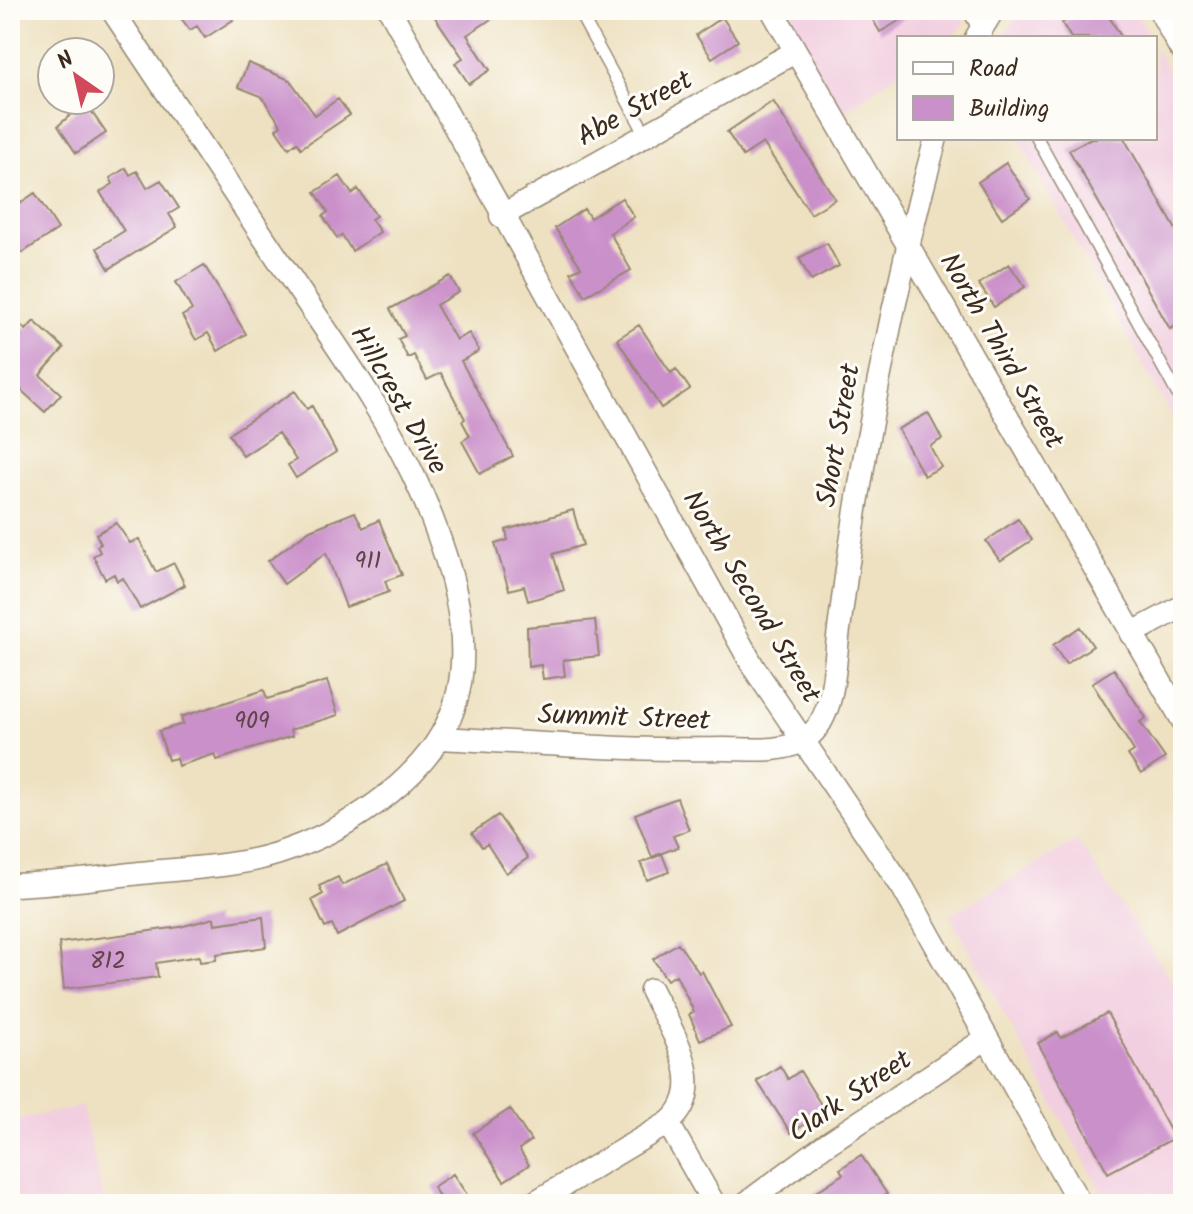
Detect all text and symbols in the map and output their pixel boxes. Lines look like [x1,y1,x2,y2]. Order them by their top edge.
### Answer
north arrow [36,36,116,116]
legend [897,36,1157,140]
text: N [51,43,82,80]
text: Road [969,50,1018,89]
street label: Abe Street [569,58,702,160]
text: Building [969,90,1049,129]
street label: North Third Street [926,245,1076,459]
street label: Hillcrest Drive [337,317,459,484]
street label: Short Street [805,359,874,511]
street label: North Second Street [669,482,833,713]
house number: 911 [355,542,381,581]
street label: Summit Street [537,693,712,744]
house number: 909 [234,702,270,741]
house number: 812 [90,942,126,981]
street label: Clark Street [779,1038,923,1155]

